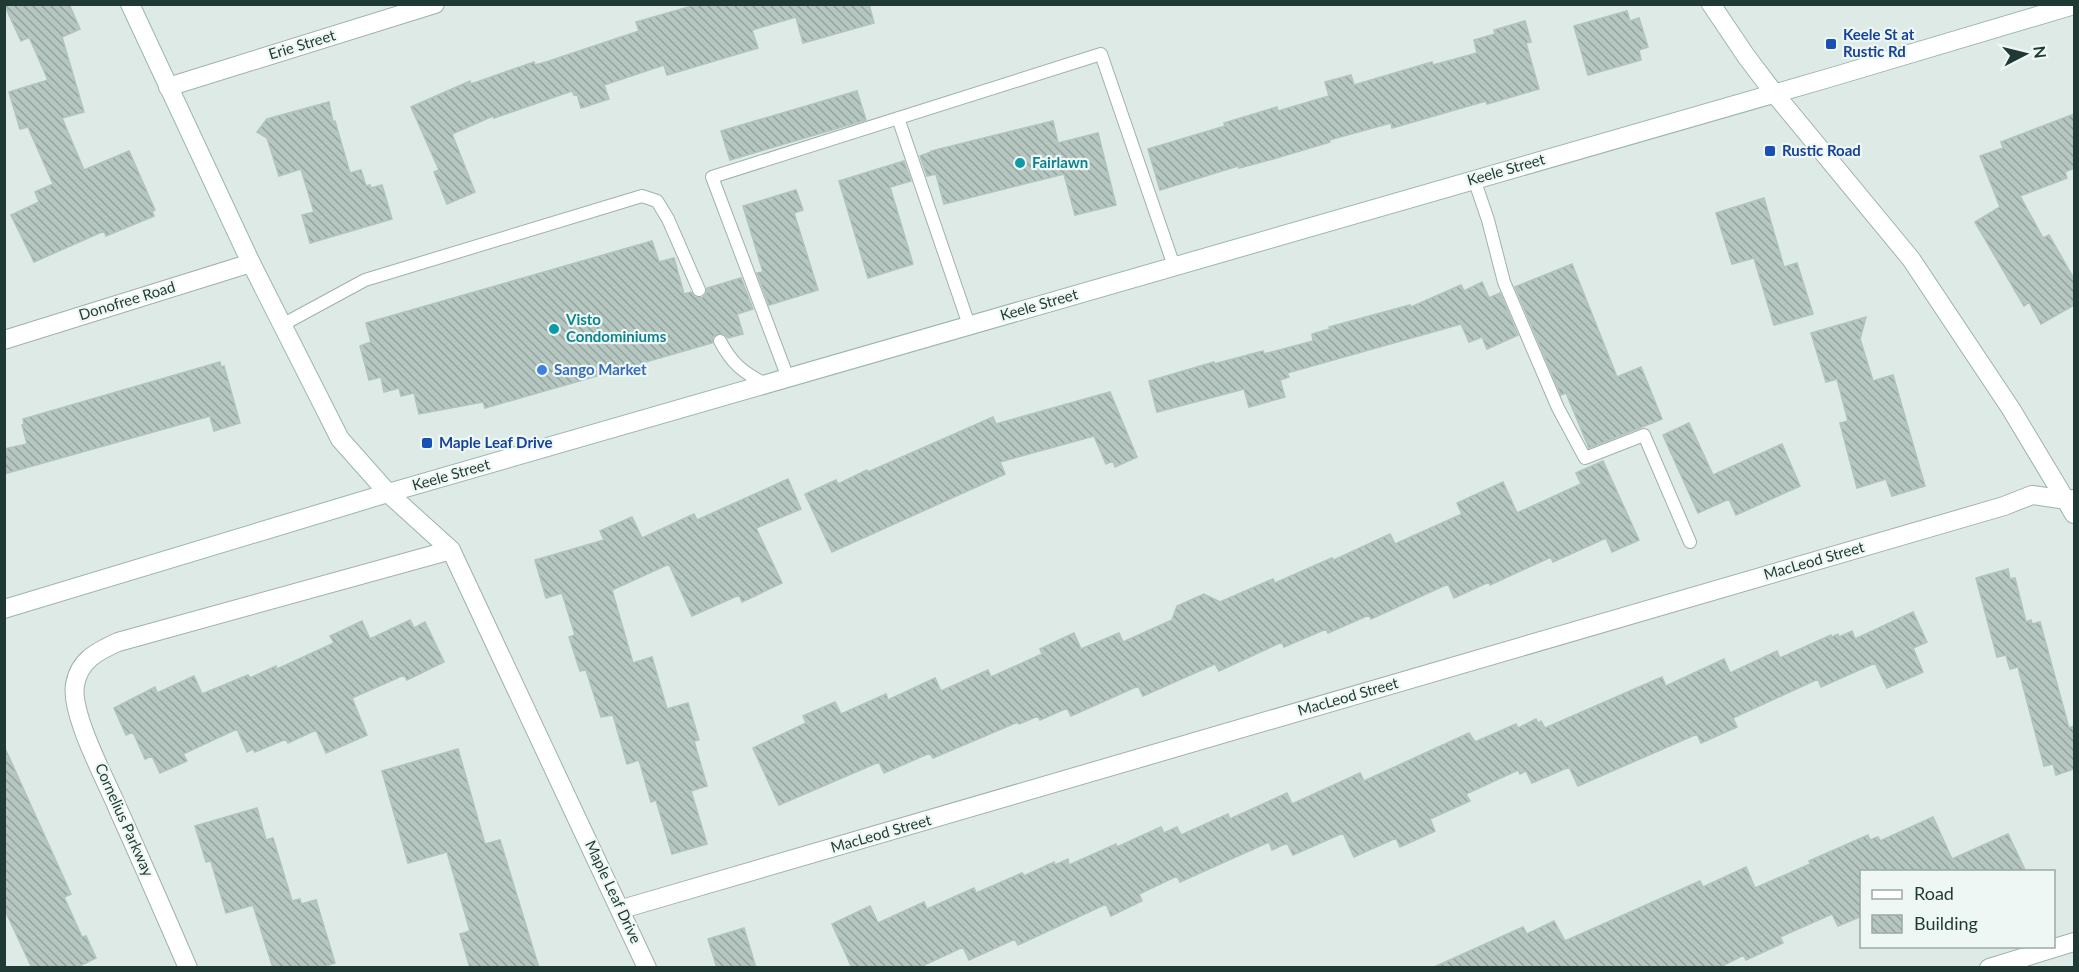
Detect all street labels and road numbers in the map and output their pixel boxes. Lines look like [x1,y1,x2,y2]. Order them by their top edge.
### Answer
street label: Erie Street [266,25,338,63]
street label: Keele Street [1465,149,1547,189]
street label: Donofree Road [76,277,177,323]
street label: Keele Street [998,284,1080,324]
street label: Keele Street [410,454,492,494]
street label: MacLeod Street [1761,537,1867,583]
street label: MacLeod Street [1295,673,1401,719]
street label: Cornelius Parkway [92,760,158,879]
street label: MacLeod Street [828,810,934,856]
street label: Maple Leaf Drive [582,837,646,946]

